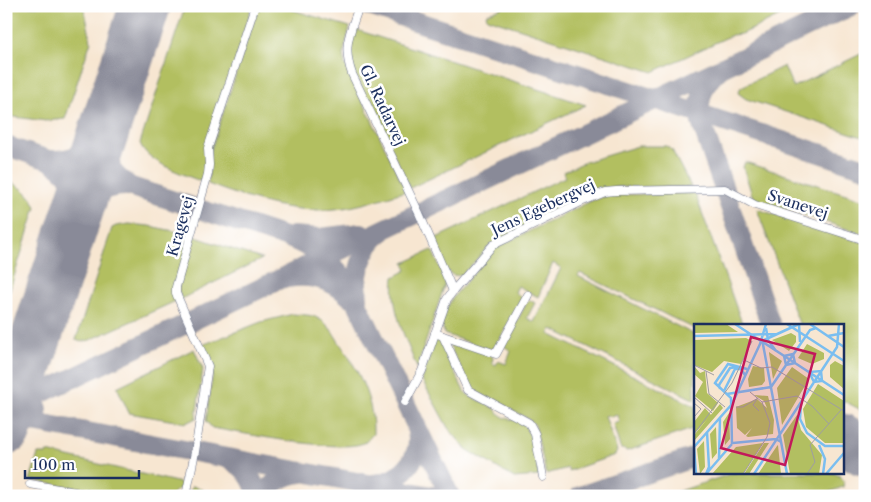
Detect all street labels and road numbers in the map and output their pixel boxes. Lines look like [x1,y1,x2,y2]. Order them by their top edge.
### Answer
street label: Gl. Radarvej [356,62,410,148]
street label: Jens Egebergvej [486,175,598,240]
street label: Svanevej [765,185,831,223]
street label: Kragevej [162,194,198,258]

